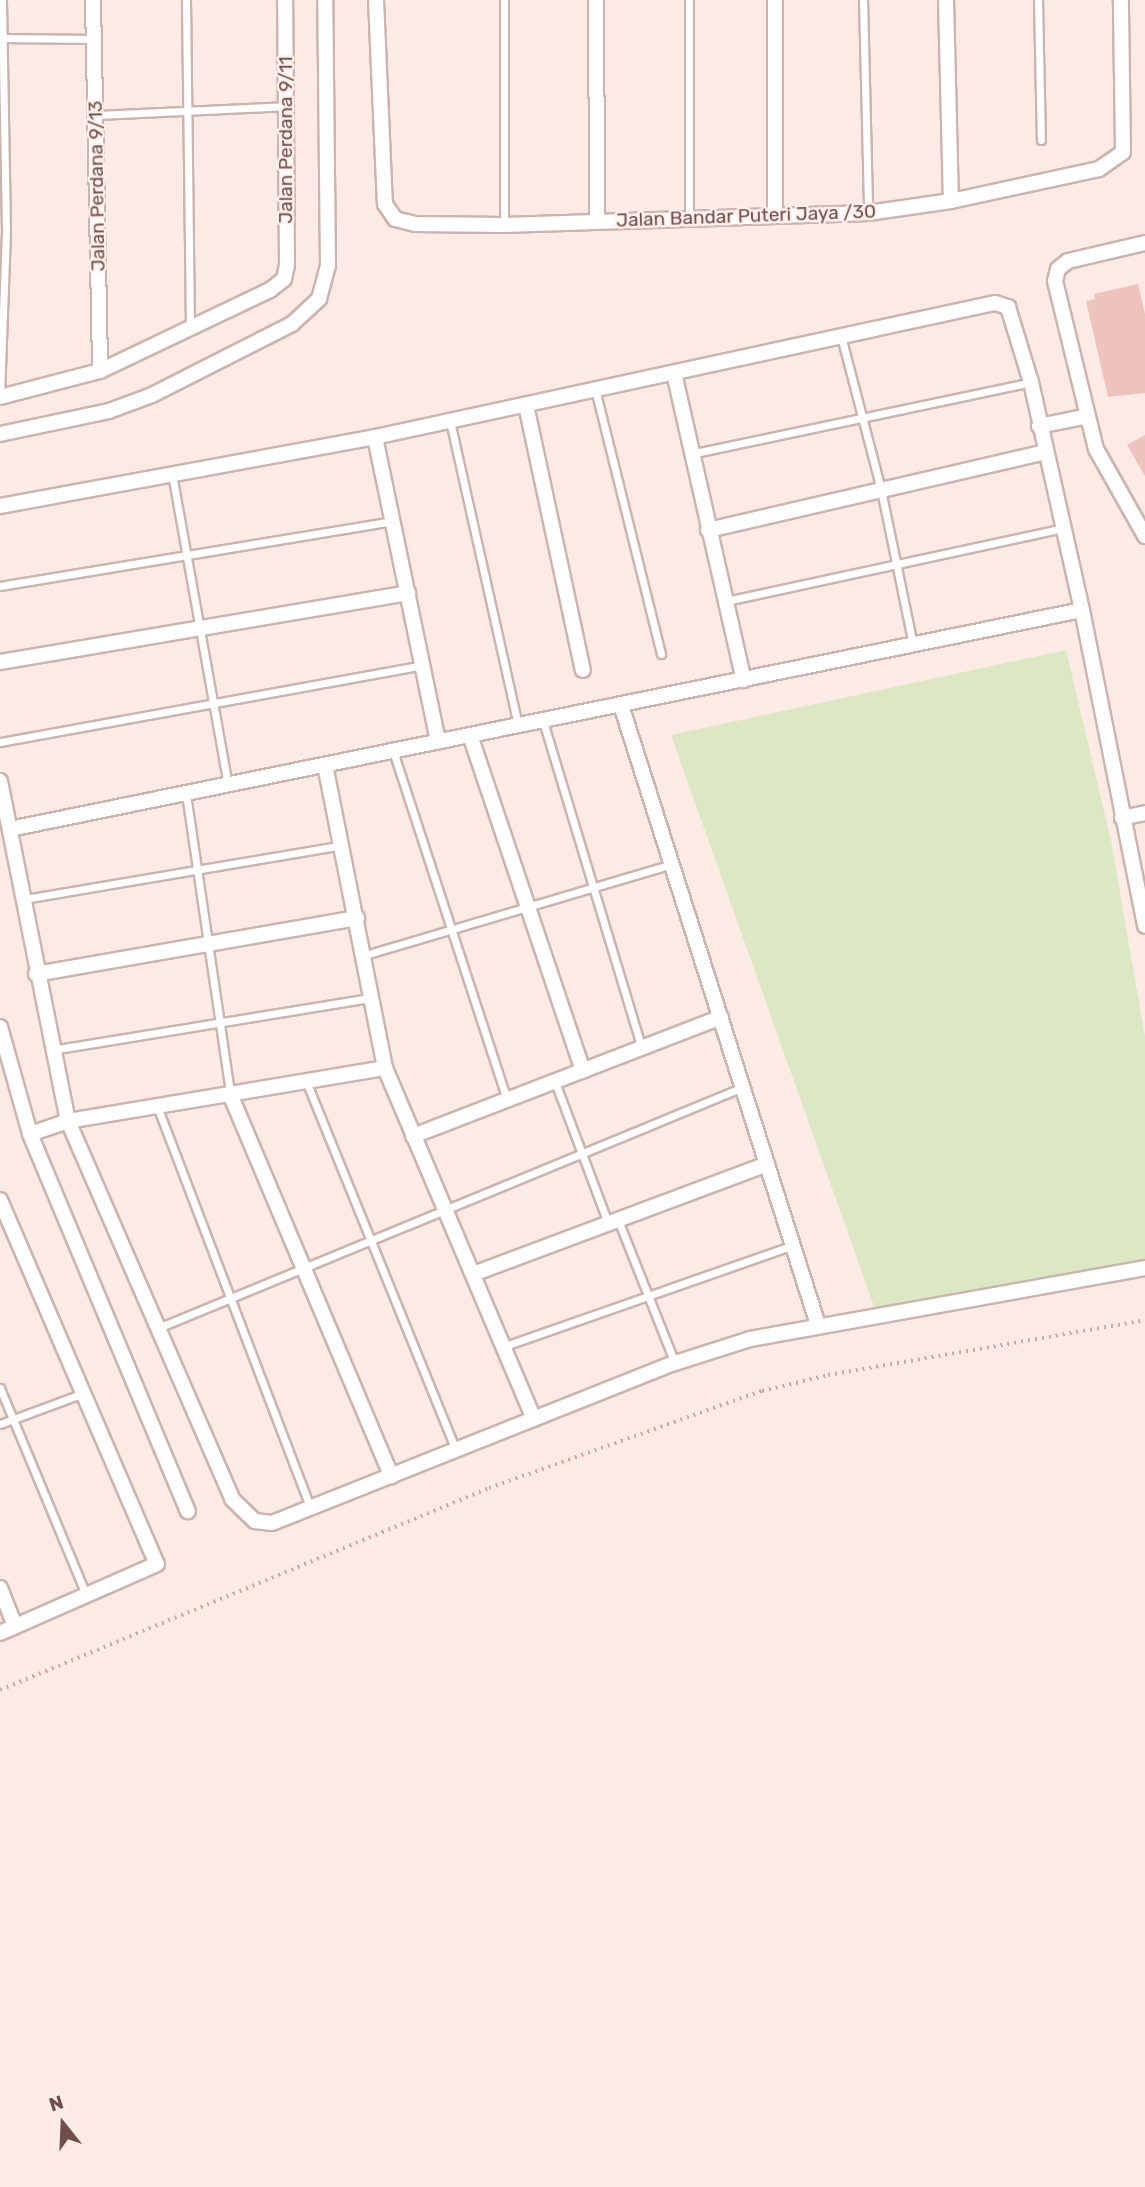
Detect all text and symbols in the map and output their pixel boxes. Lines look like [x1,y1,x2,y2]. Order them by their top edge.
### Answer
street label: Jalan Perdana 9/11 [275,56,297,224]
street label: Jalan Perdana 9/13 [84,100,110,272]
street label: Jalan Bandar Puteri Jaya /30 [615,200,877,232]
north arrow [28,2089,98,2159]
text: N [46,2091,66,2117]

